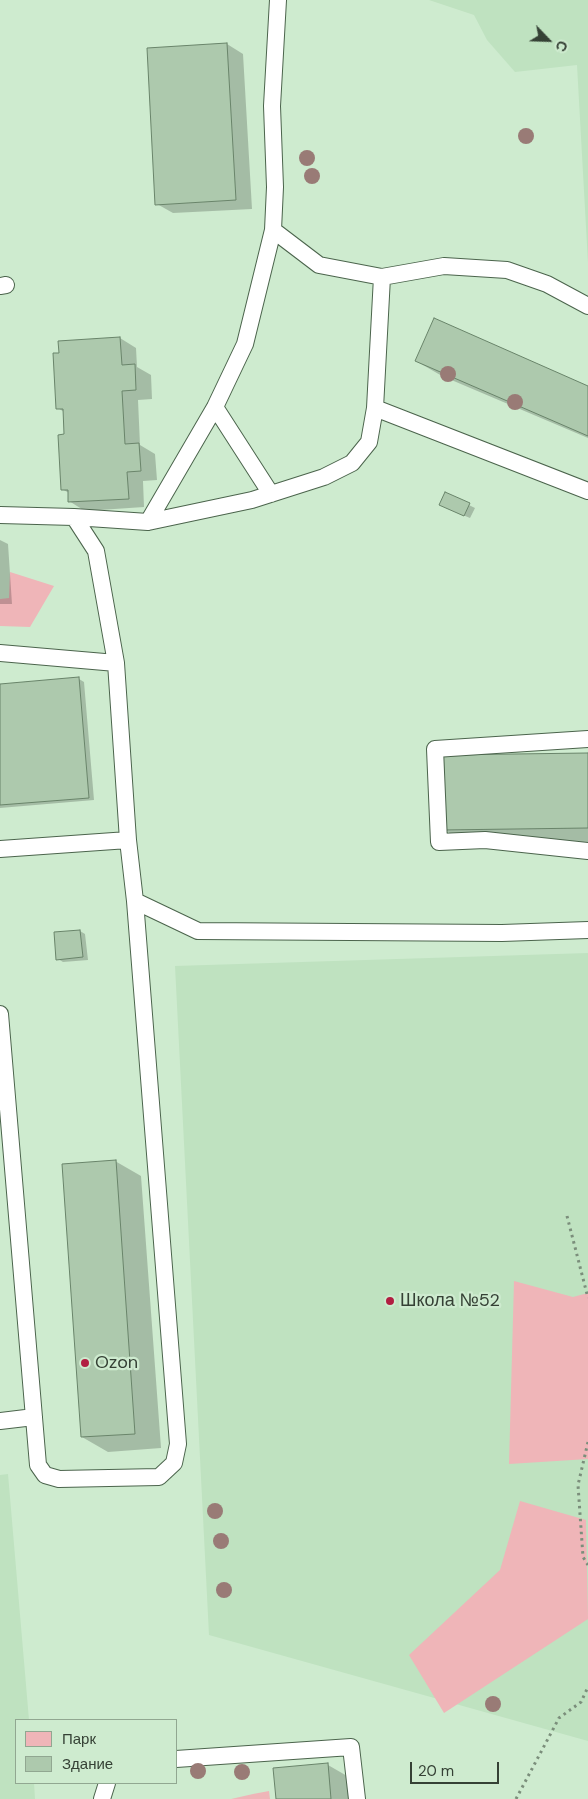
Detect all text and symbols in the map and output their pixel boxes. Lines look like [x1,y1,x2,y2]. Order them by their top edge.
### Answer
north arrow [523,15,573,65]
text: С [551,38,572,54]
place label: Школа №52 [400,1290,500,1312]
marker: Школа №52 [384,1295,396,1307]
place label: Ozon [95,1352,138,1374]
marker: Ozon [79,1357,91,1369]
legend [15,1719,178,1784]
text: Парк [62,1729,96,1749]
scale bar [413,1752,502,1784]
text: Здание [62,1754,113,1774]
text: 20 m [418,1761,454,1781]

